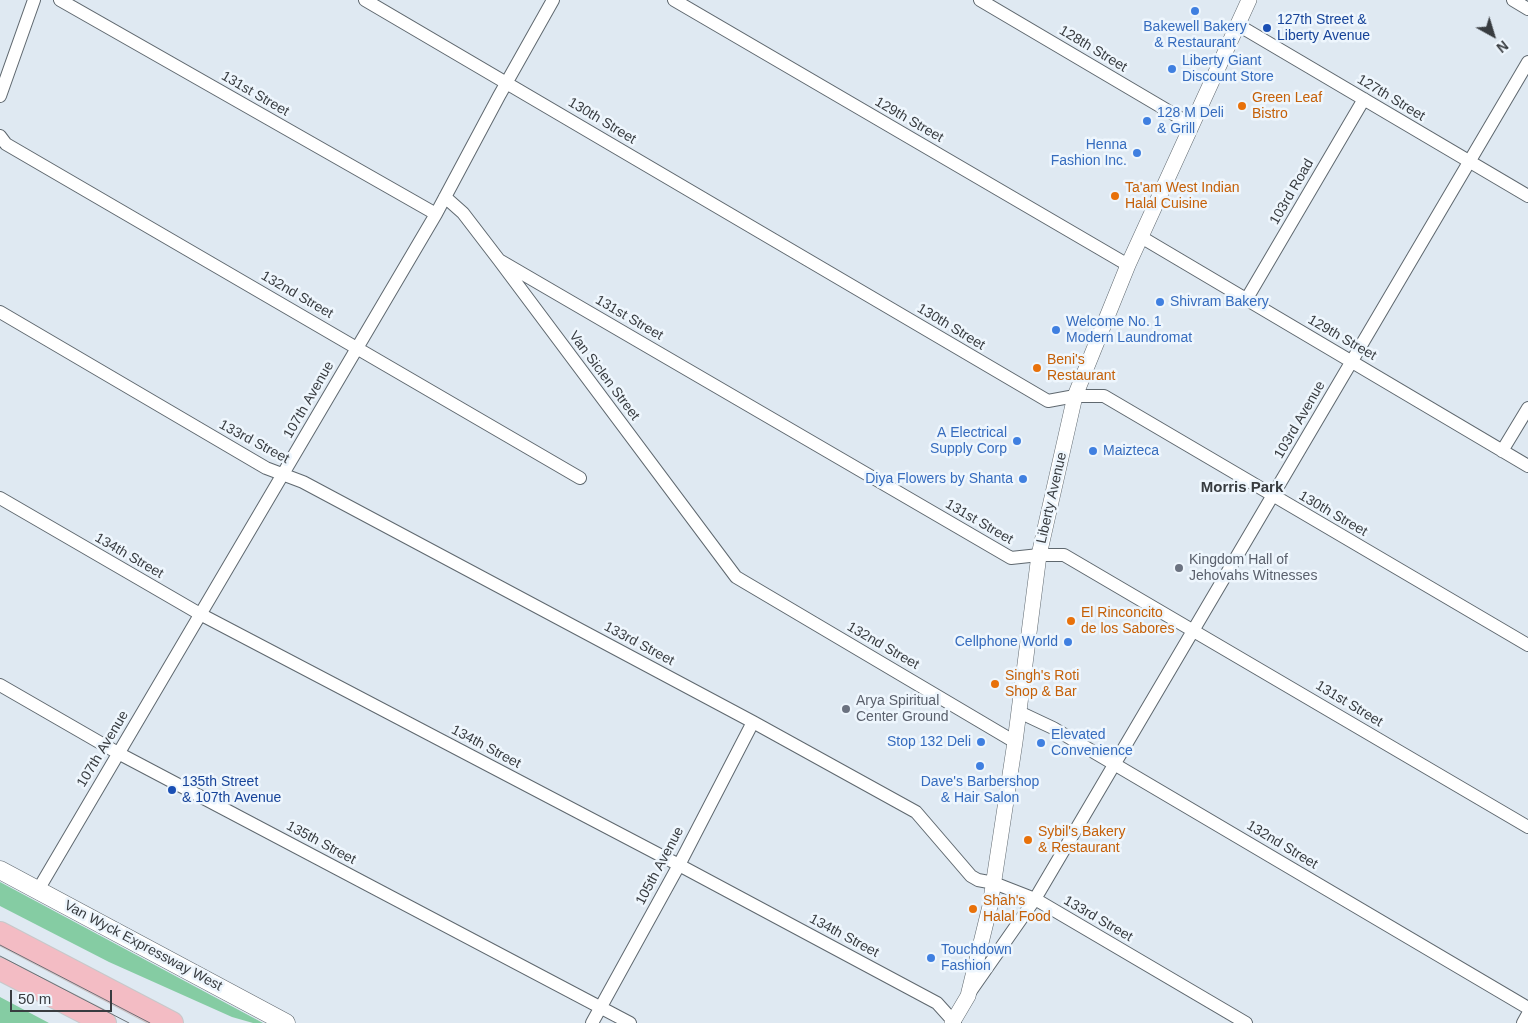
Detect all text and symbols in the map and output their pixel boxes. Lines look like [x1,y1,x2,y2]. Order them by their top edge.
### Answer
marker: Bakewell Bakery & Restaurant [1189,5,1201,17]
north arrow [1468,10,1518,60]
place label: 127th Street & Liberty Avenue [1277,12,1370,44]
place label: Bakewell Bakery & Restaurant [1143,19,1247,52]
street label: 128th Street [1056,22,1130,76]
marker: 127th Street & Liberty Avenue [1261,22,1273,34]
text: N [1493,37,1511,56]
place label: Liberty Giant Discount Store [1182,53,1274,85]
marker: Liberty Giant Discount Store [1166,63,1178,75]
street label: 131st Street [218,68,292,120]
street label: 127th Street [1354,71,1428,125]
place label: Green Leaf Bistro [1252,90,1322,122]
street label: 130th Street [565,94,639,148]
street label: 129th Street [872,94,946,146]
marker: Green Leaf Bistro [1236,100,1248,112]
place label: 128 M Deli & Grill [1157,105,1224,138]
marker: 128 M Deli & Grill [1141,115,1153,127]
place label: Henna Fashion Inc. [1051,137,1127,170]
marker: Henna Fashion Inc. [1131,147,1143,159]
street label: 103rd Road [1266,156,1318,228]
place label: Ta'am West Indian Halal Cuisine [1125,180,1239,212]
marker: Ta'am West Indian Halal Cuisine [1109,190,1121,202]
street label: 132nd Street [258,268,336,322]
street label: 131st Street [592,292,666,344]
place label: Shivram Bakery [1170,294,1269,310]
marker: Shivram Bakery [1154,296,1166,308]
street label: 130th Street [914,300,988,354]
street label: 129th Street [1305,312,1379,364]
place label: Welcome No. 1 Modern Laundromat [1066,314,1192,347]
marker: Welcome No. 1 Modern Laundromat [1050,324,1062,336]
street label: Van Siclen Street [565,328,643,424]
place label: Beni's Restaurant [1047,352,1115,384]
street label: 107th Avenue [280,358,338,442]
marker: Beni's Restaurant [1031,362,1043,374]
street label: 103rd Avenue [1271,378,1329,462]
street label: 133rd Street [216,416,292,468]
place label: A Electrical Supply Corp [930,425,1007,458]
marker: A Electrical Supply Corp [1011,435,1023,447]
place label: Maizteca [1103,443,1159,459]
marker: Maizteca [1087,445,1099,457]
street label: Liberty Avenue [1033,451,1071,545]
place label: Diya Flowers by Shanta [865,471,1013,487]
marker: Diya Flowers by Shanta [1017,473,1029,485]
district label: Morris Park [1201,479,1283,497]
street label: 130th Street [1296,488,1370,540]
street label: 131st Street [942,496,1016,548]
street label: 134th Street [92,530,166,582]
place label: Kingdom Hall of Jehovahs Witnesses [1189,552,1317,584]
marker: Kingdom Hall of Jehovahs Witnesses [1173,562,1185,574]
place label: El Rinconcito de los Sabores [1081,605,1174,638]
marker: El Rinconcito de los Sabores [1065,615,1077,627]
street label: 133rd Street [601,618,677,670]
street label: 132nd Street [844,619,922,673]
place label: Cellphone World [955,634,1058,650]
marker: Cellphone World [1062,636,1074,648]
place label: Singh's Roti Shop & Bar [1005,668,1079,700]
street label: 131st Street [1312,677,1386,731]
marker: Singh's Roti Shop & Bar [989,678,1001,690]
place label: Arya Spiritual Center Ground [856,693,949,726]
marker: Arya Spiritual Center Ground [840,703,852,715]
street label: 107th Avenue [74,708,132,790]
street label: 134th Street [448,722,524,772]
place label: Elevated Convenience [1051,727,1133,760]
place label: Stop 132 Deli [887,734,971,750]
marker: Stop 132 Deli [975,736,987,748]
marker: Elevated Convenience [1035,737,1047,749]
marker: Dave's Barbershop & Hair Salon [974,760,986,772]
place label: 135th Street & 107th Avenue [182,774,281,806]
place label: Dave's Barbershop & Hair Salon [921,774,1039,806]
marker: 135th Street & 107th Avenue [166,784,178,796]
street label: 132nd Street [1243,817,1321,873]
street label: 135th Street [283,818,359,868]
street label: 105th Avenue [632,824,688,908]
place label: Sybil's Bakery & Restaurant [1038,824,1125,856]
marker: Sybil's Bakery & Restaurant [1022,834,1034,846]
street label: 133rd Street [1060,892,1136,946]
place label: Shah's Halal Food [983,893,1051,926]
street label: Van Wyck Expressway West [61,897,225,995]
marker: Shah's Halal Food [967,903,979,915]
street label: 134th Street [806,911,882,961]
place label: Touchdown Fashion [941,942,1012,974]
marker: Touchdown Fashion [925,952,937,964]
scale bar [12,980,115,1012]
text: 50 m [18,990,51,1007]

